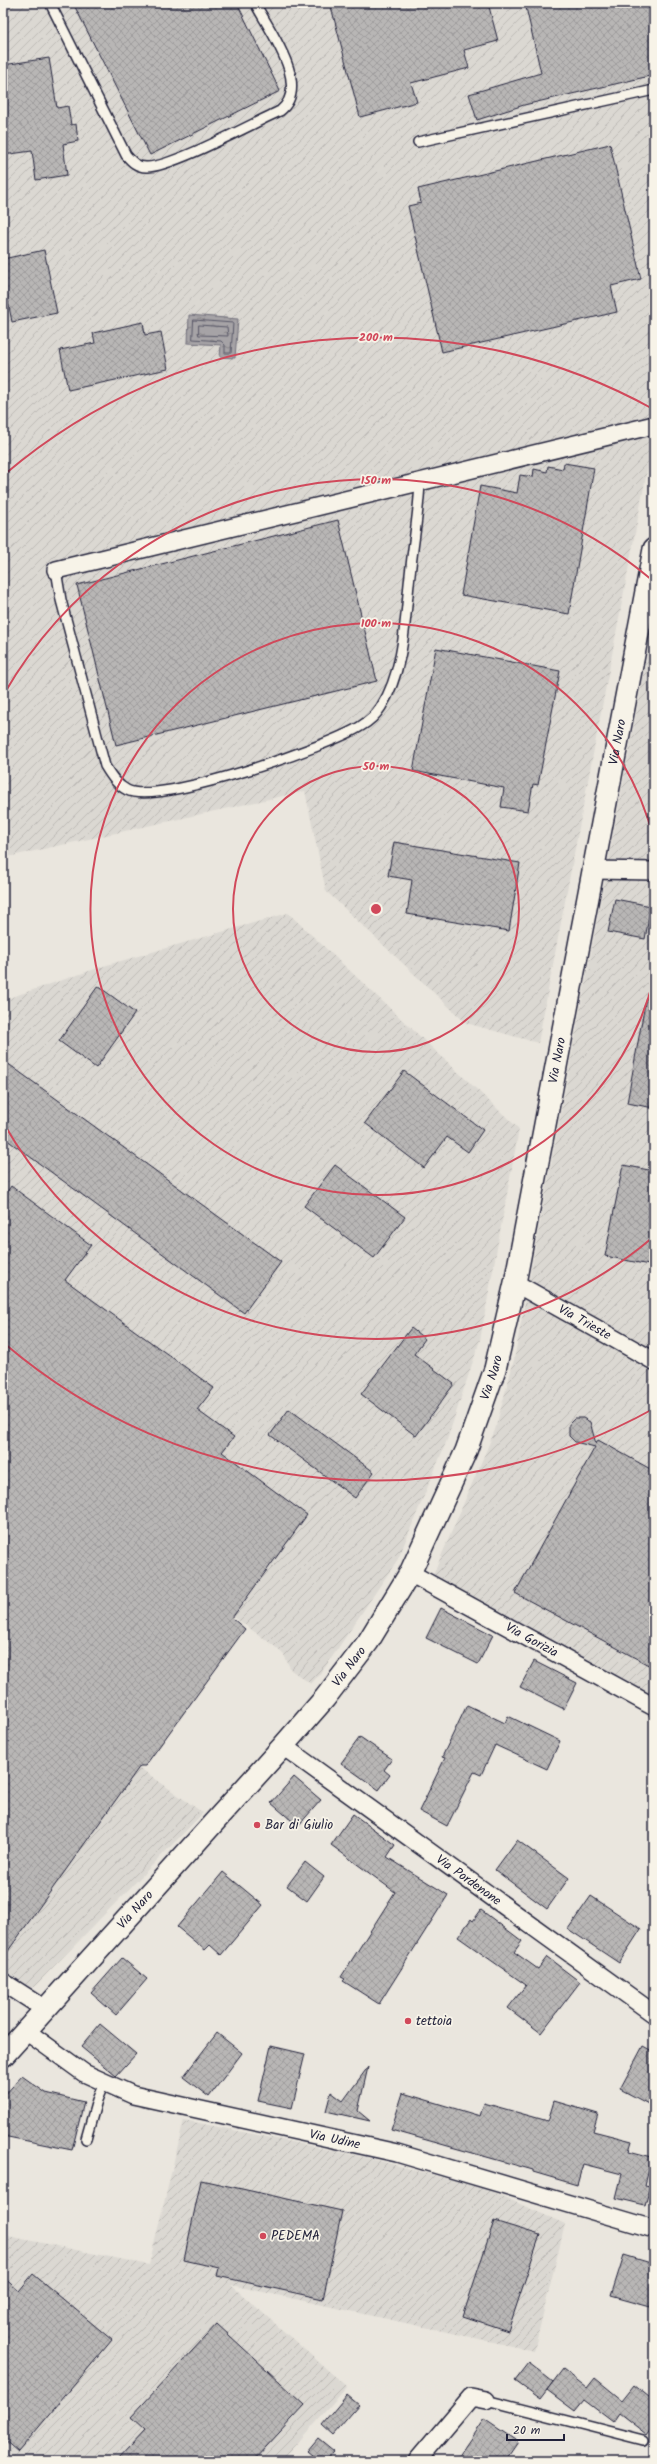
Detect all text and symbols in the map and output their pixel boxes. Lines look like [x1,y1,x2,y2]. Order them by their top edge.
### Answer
text: 200 m [359,328,393,347]
text: 150 m [361,471,391,490]
text: 100 m [361,614,391,633]
street label: Via Naro [603,717,632,767]
text: 50 m [362,757,390,776]
centre of rings [369,902,383,916]
street label: Via Naro [543,1035,572,1085]
street label: Via Trieste [554,1299,615,1346]
street label: Via Naro [474,1353,508,1403]
street label: Via Gorizia [502,1617,562,1663]
street label: Via Naro [327,1642,372,1692]
place label: Bar di Giulio [265,1815,333,1836]
marker: Bar di Giulio [252,1820,262,1830]
street label: Via Pordenone [431,1849,506,1911]
street label: Via Naro [112,1885,158,1934]
place label: tettoia [416,2011,452,2032]
marker: tettoia [403,2016,413,2026]
street label: Via Udine [307,2124,362,2155]
place label: PEDEMA [271,2226,320,2247]
marker: PEDEMA [258,2231,268,2241]
scale bar [507,2416,564,2442]
text: 20 m [513,2421,541,2440]

